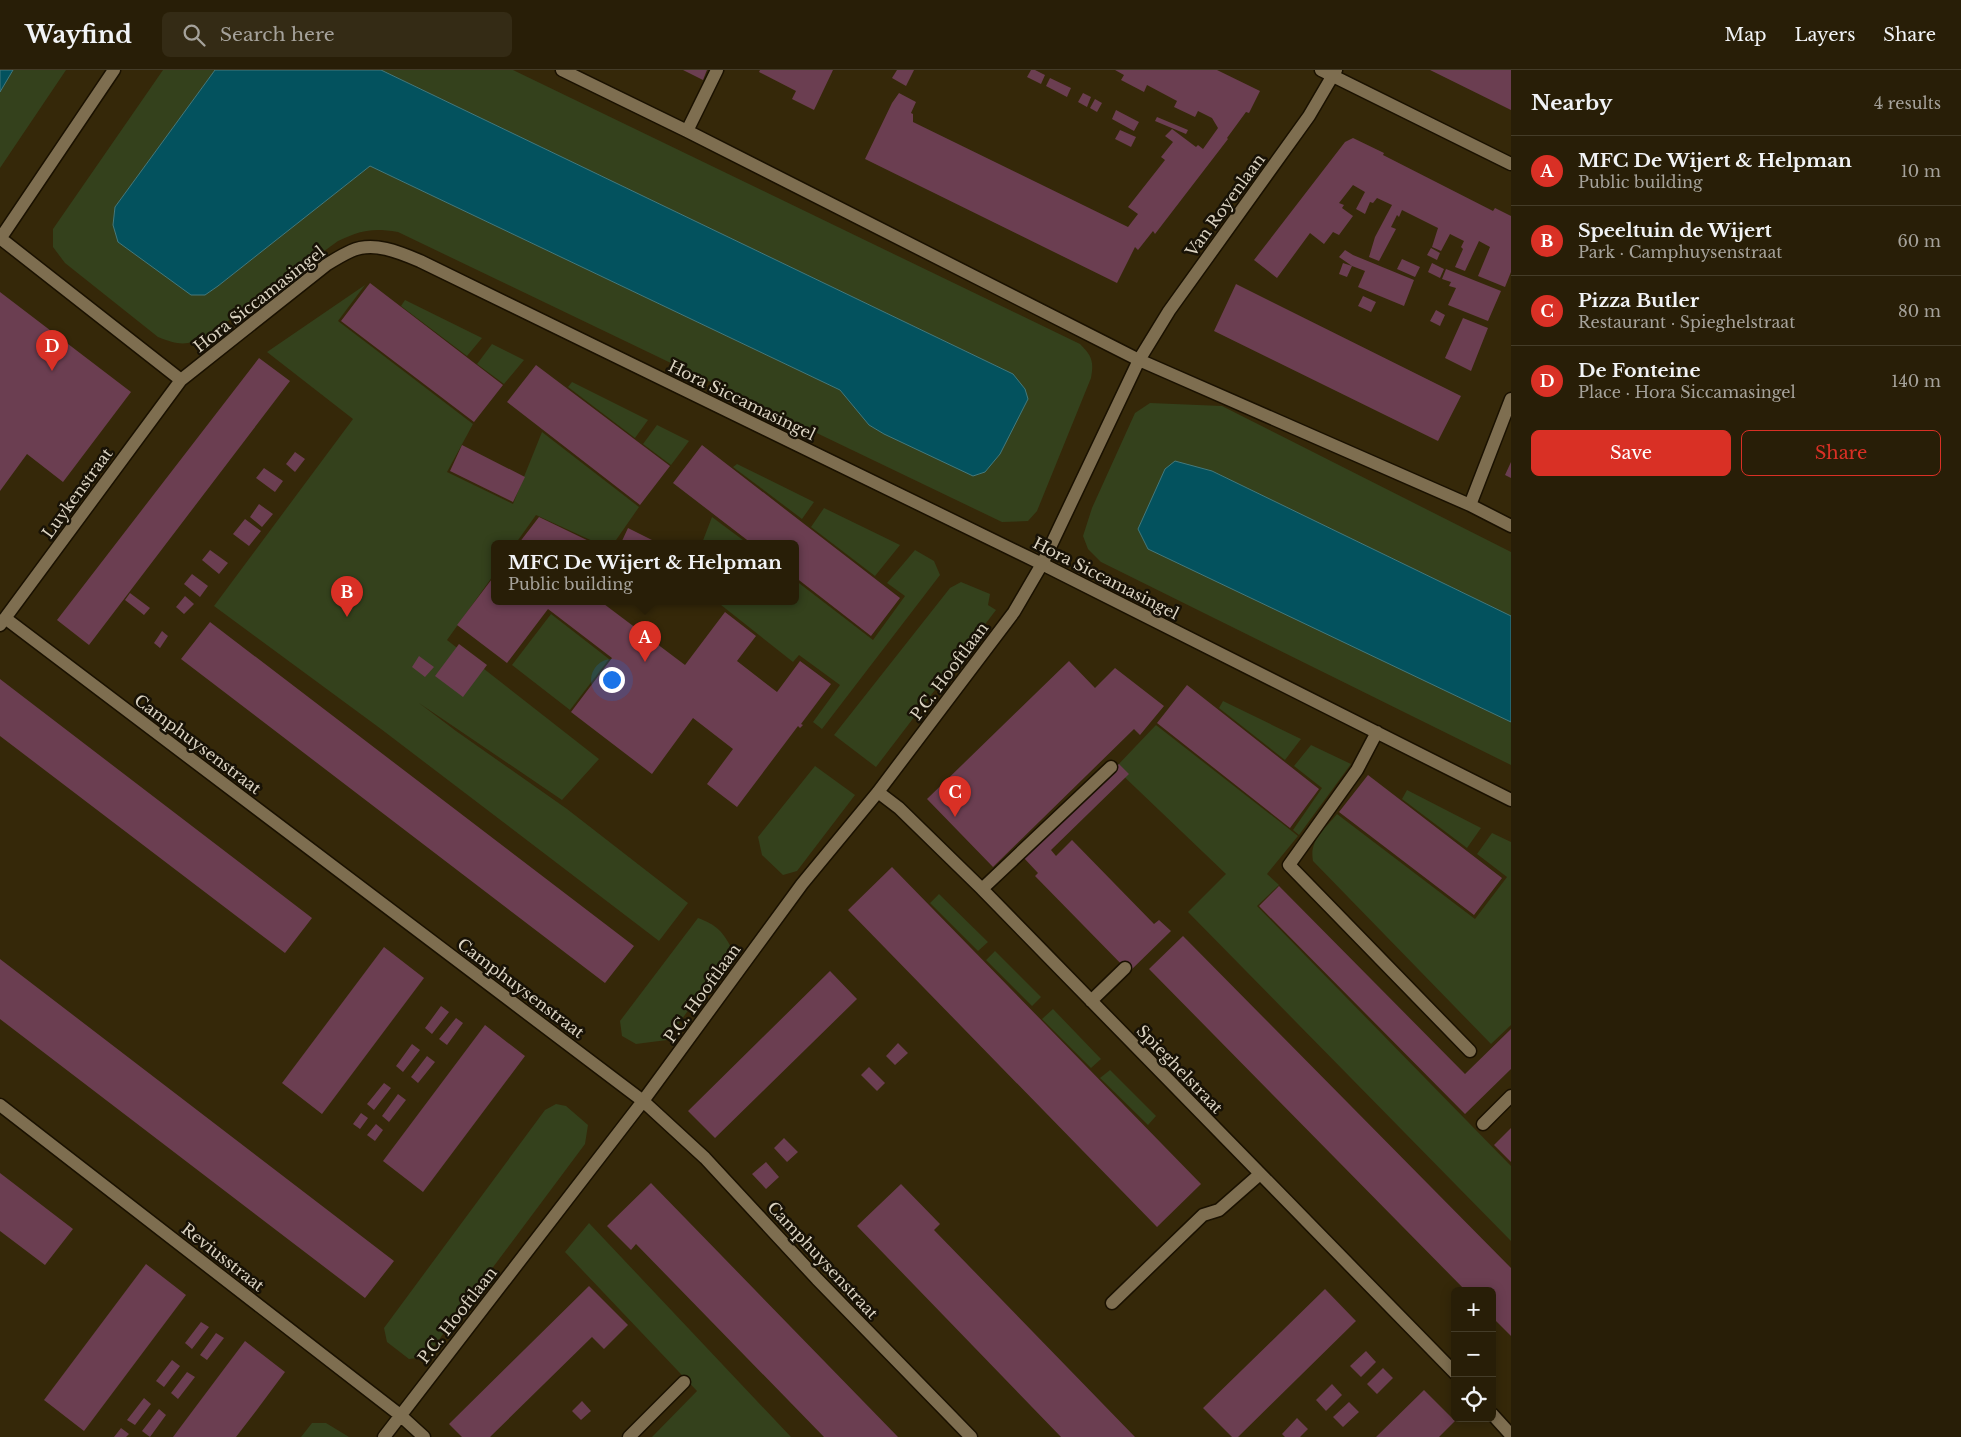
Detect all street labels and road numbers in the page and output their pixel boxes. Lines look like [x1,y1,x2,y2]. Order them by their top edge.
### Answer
street label: Van Royenlaan [1180,150,1269,261]
street label: Hora Siccamasingel [189,242,329,356]
street label: Hora Siccamasingel [665,356,819,444]
street label: Luykenstraat [38,444,116,542]
street label: Hora Siccamasingel [1030,533,1182,623]
street label: P.C. Hooftlaan [906,618,992,724]
street label: Camphuysenstraat [131,690,265,798]
street label: Camphuysenstraat [454,934,588,1042]
street label: P.C. Hooftlaan [659,940,745,1046]
street label: Spieghelstraat [1133,1021,1227,1117]
street label: Camphuysenstraat [763,1197,883,1323]
street label: Reviusstraat [178,1219,268,1295]
street label: P.C. Hooftlaan [413,1263,501,1367]

